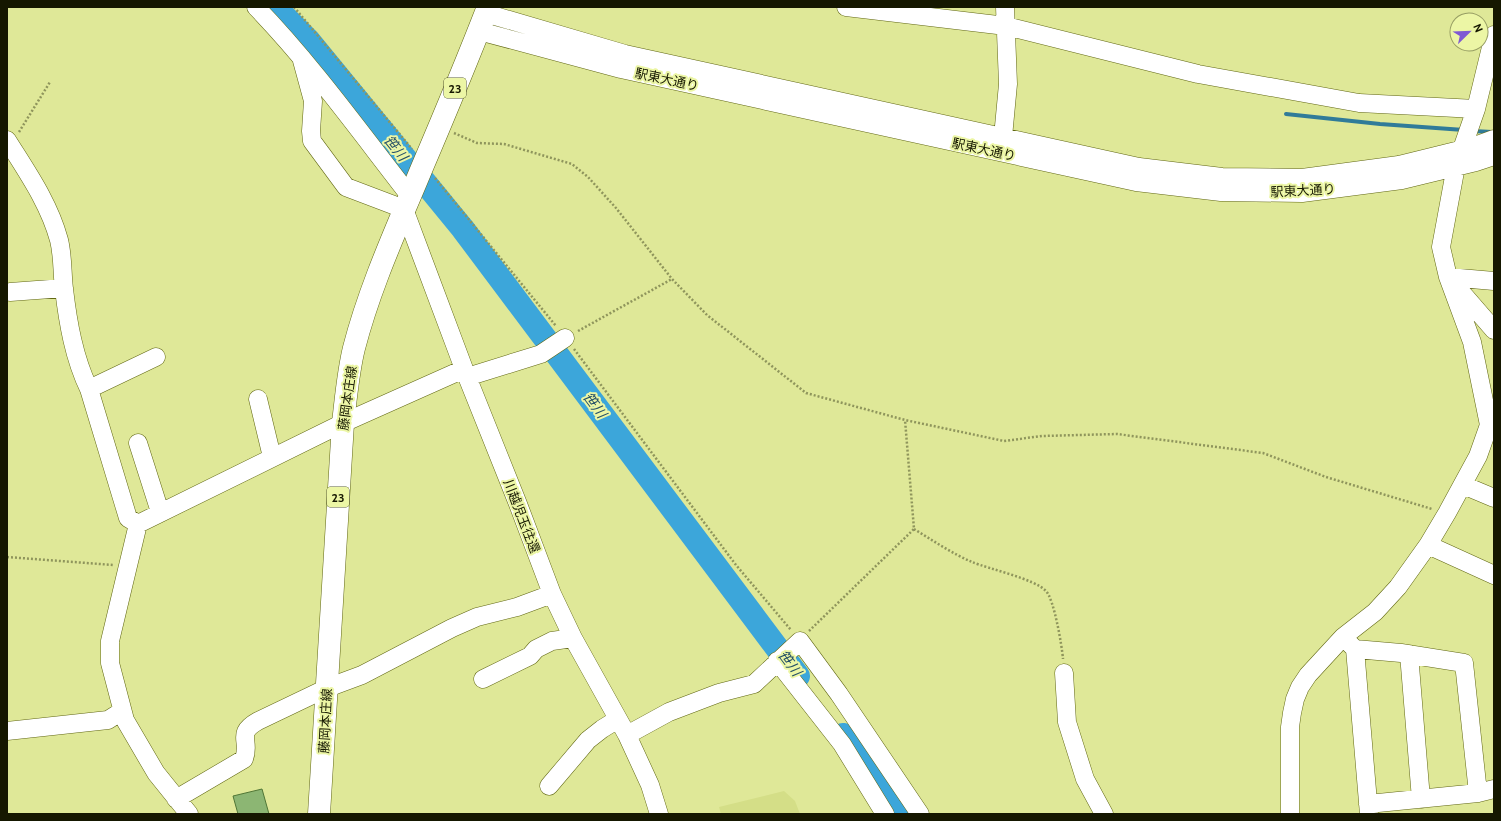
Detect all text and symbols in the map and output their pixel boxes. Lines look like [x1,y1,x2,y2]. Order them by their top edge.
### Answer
north arrow [1449,12,1489,52]
text: N [1470,22,1486,34]
street label: 駅東大通り [634,64,700,94]
road number: 23 [444,78,466,98]
water label: 笹川 [380,131,413,166]
street label: 駅東大通り [951,134,1017,164]
street label: 駅東大通り [1270,180,1336,200]
street label: 藤岡本庄線 [335,365,359,431]
water label: 笹川 [579,388,612,423]
street label: 川越児玉往還 [501,477,543,555]
road number: 23 [327,487,349,507]
water label: 笹川 [774,646,807,681]
street label: 藤岡本庄線 [315,688,335,754]

